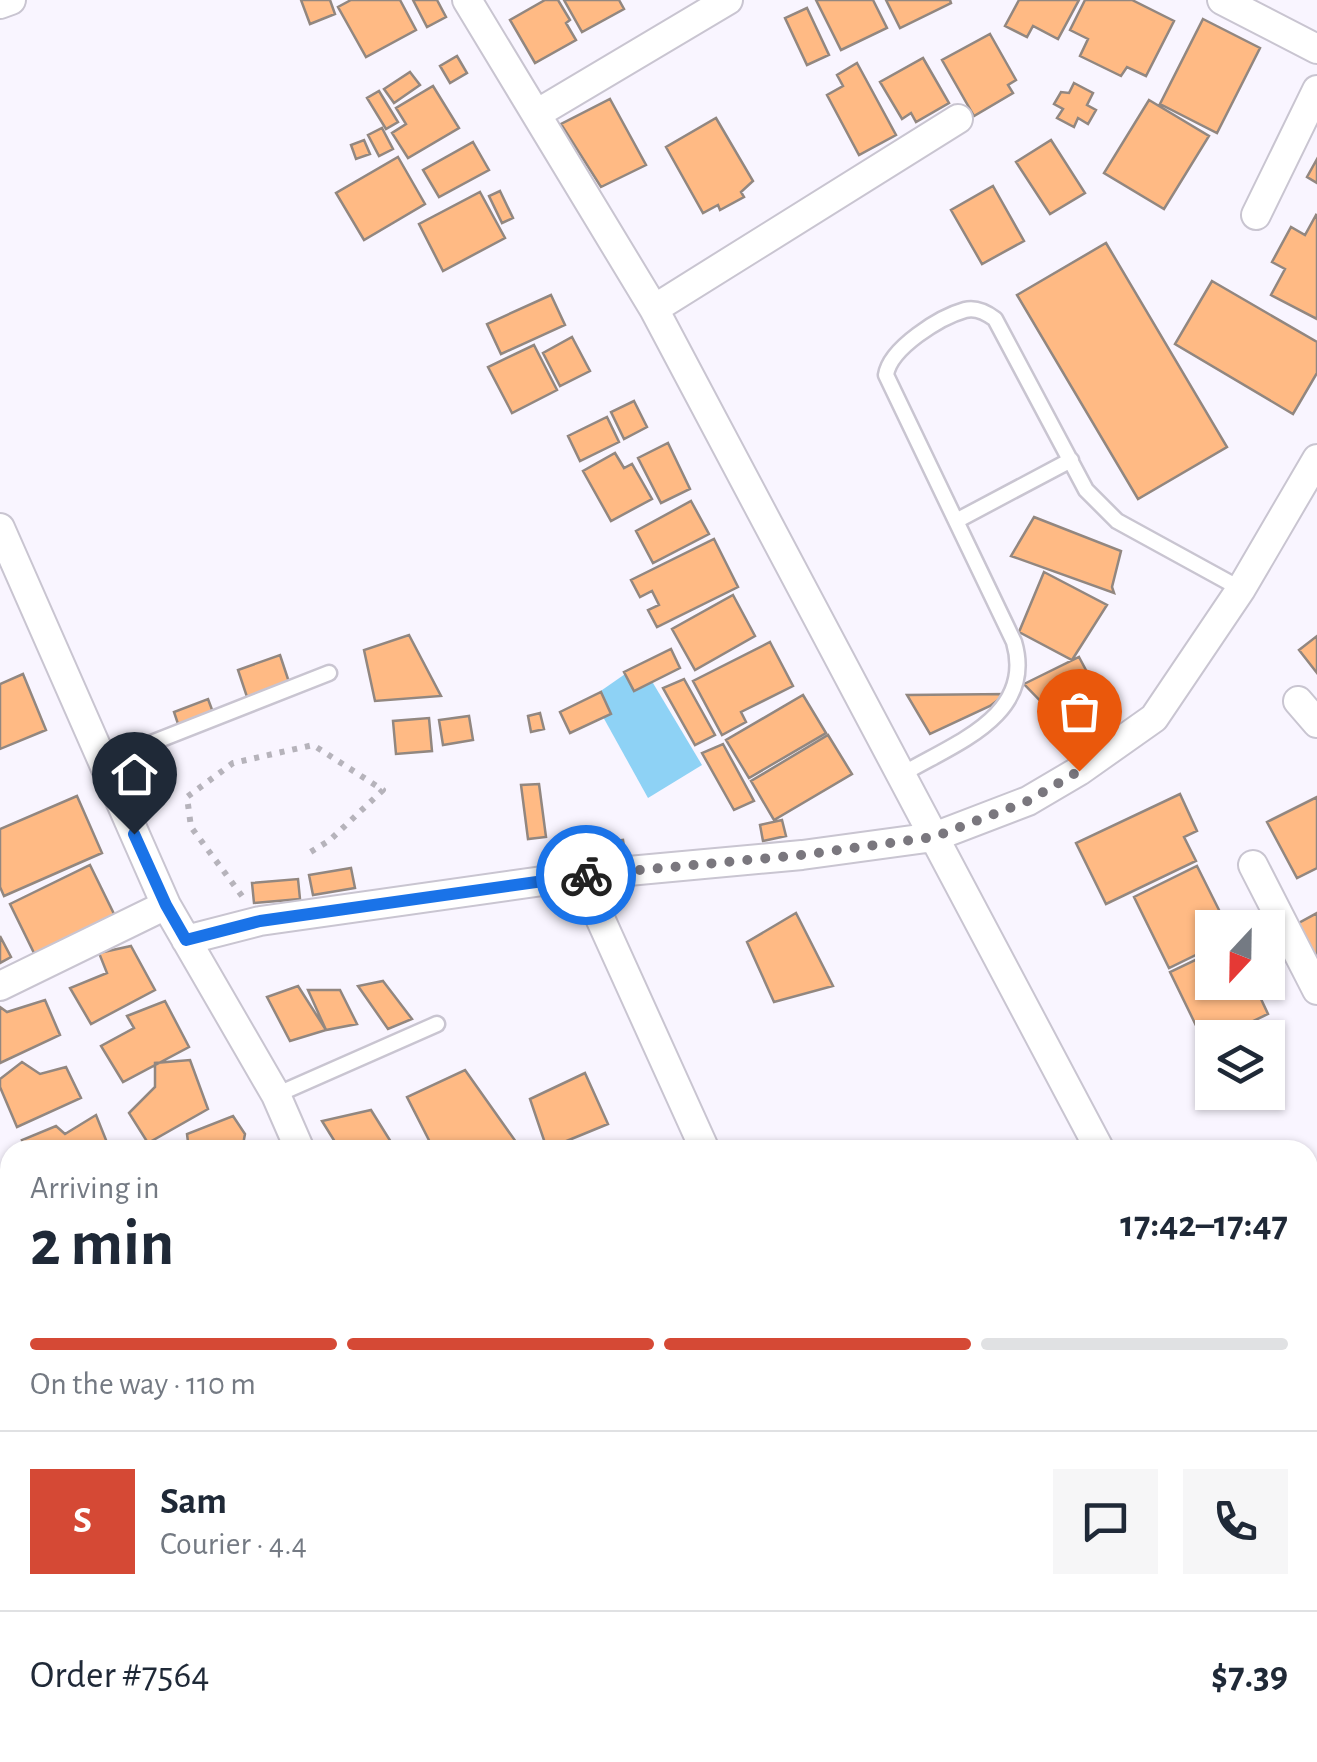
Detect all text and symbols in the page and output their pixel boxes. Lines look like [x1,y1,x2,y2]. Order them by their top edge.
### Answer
pin [1037,669,1122,772]
icon: bag [1052,684,1107,739]
pin [92,732,177,835]
icon: home [107,747,162,802]
courier [536,825,636,925]
icon: bike [559,848,614,903]
north arrow [1195,910,1285,1000]
map controls [1195,910,1285,1110]
button: layers [1195,1020,1285,1110]
text: Arriving in [30,1172,159,1204]
text: 17:42–17:47 [1120,1206,1288,1244]
text: 2 min [30,1212,174,1277]
text: On the way · 110 m [30,1368,256,1400]
button: chat [1053,1469,1158,1574]
button: phone [1183,1469,1288,1574]
text: Sam [160,1483,227,1521]
text: S [73,1502,92,1540]
text: Courier · 4.4 [160,1528,307,1560]
text: Order #7564 [30,1657,210,1695]
text: $7.39 [1211,1657,1288,1695]

